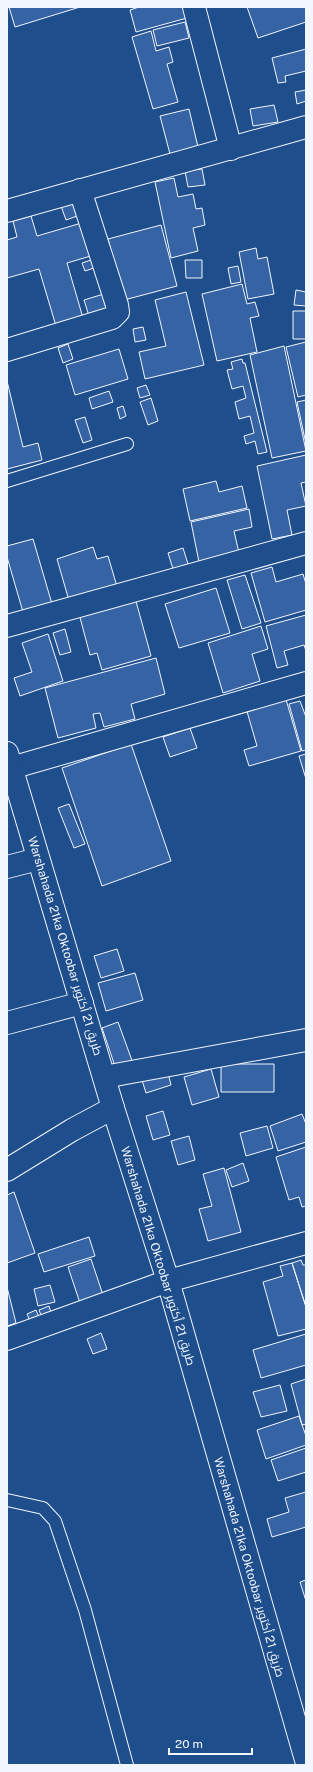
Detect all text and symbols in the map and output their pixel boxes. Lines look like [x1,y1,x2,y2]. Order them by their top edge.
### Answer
street label: Warshahada 21ka Oktoobar طريق 21 أكتوبر [25,835,106,1057]
street label: Warshahada 21ka Oktoobar طريق 21 أكتوبر [118,1145,199,1367]
street label: Warshahada 21ka Oktoobar طريق 21 أكتوبر [211,1455,288,1679]
scale bar [169,1730,252,1756]
text: 20 m [175,1737,203,1751]

